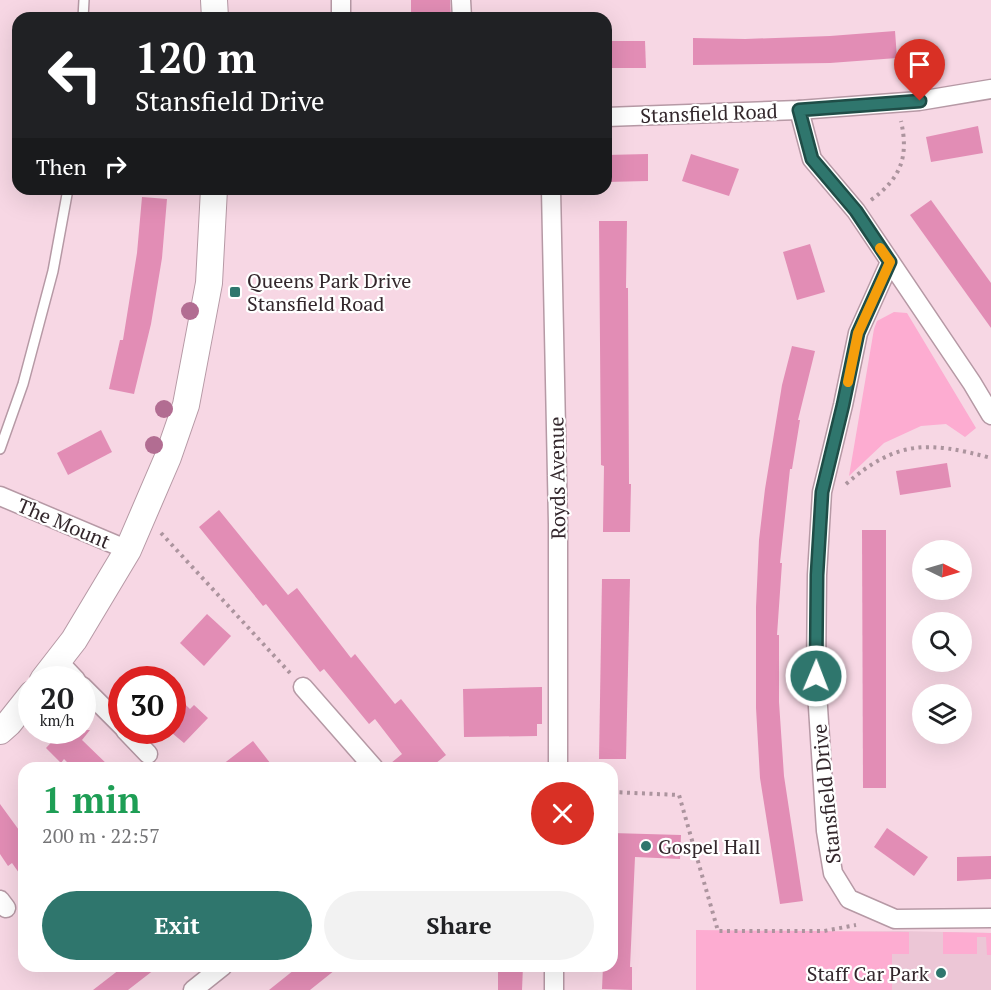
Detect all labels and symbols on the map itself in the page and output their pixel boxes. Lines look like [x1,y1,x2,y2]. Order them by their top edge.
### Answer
pin [894,39,945,101]
street label: Stansfield Road [640,97,778,129]
place label: Queens Park Drive Stansfield Road [247,267,411,317]
marker: Queens Park Drive Stansfield Road [228,285,242,299]
street label: Royds Avenue [542,416,572,540]
street label: The Mount [14,491,115,555]
north arrow [912,540,972,600]
position arrow [784,644,848,708]
speed limit sign: 30 [108,666,186,744]
street label: Stansfield Drive [805,723,847,865]
place label: Gospel Hall [658,833,760,860]
marker: Gospel Hall [639,839,653,853]
place label: Staff Car Park [807,960,930,987]
marker: Staff Car Park [934,966,948,980]

